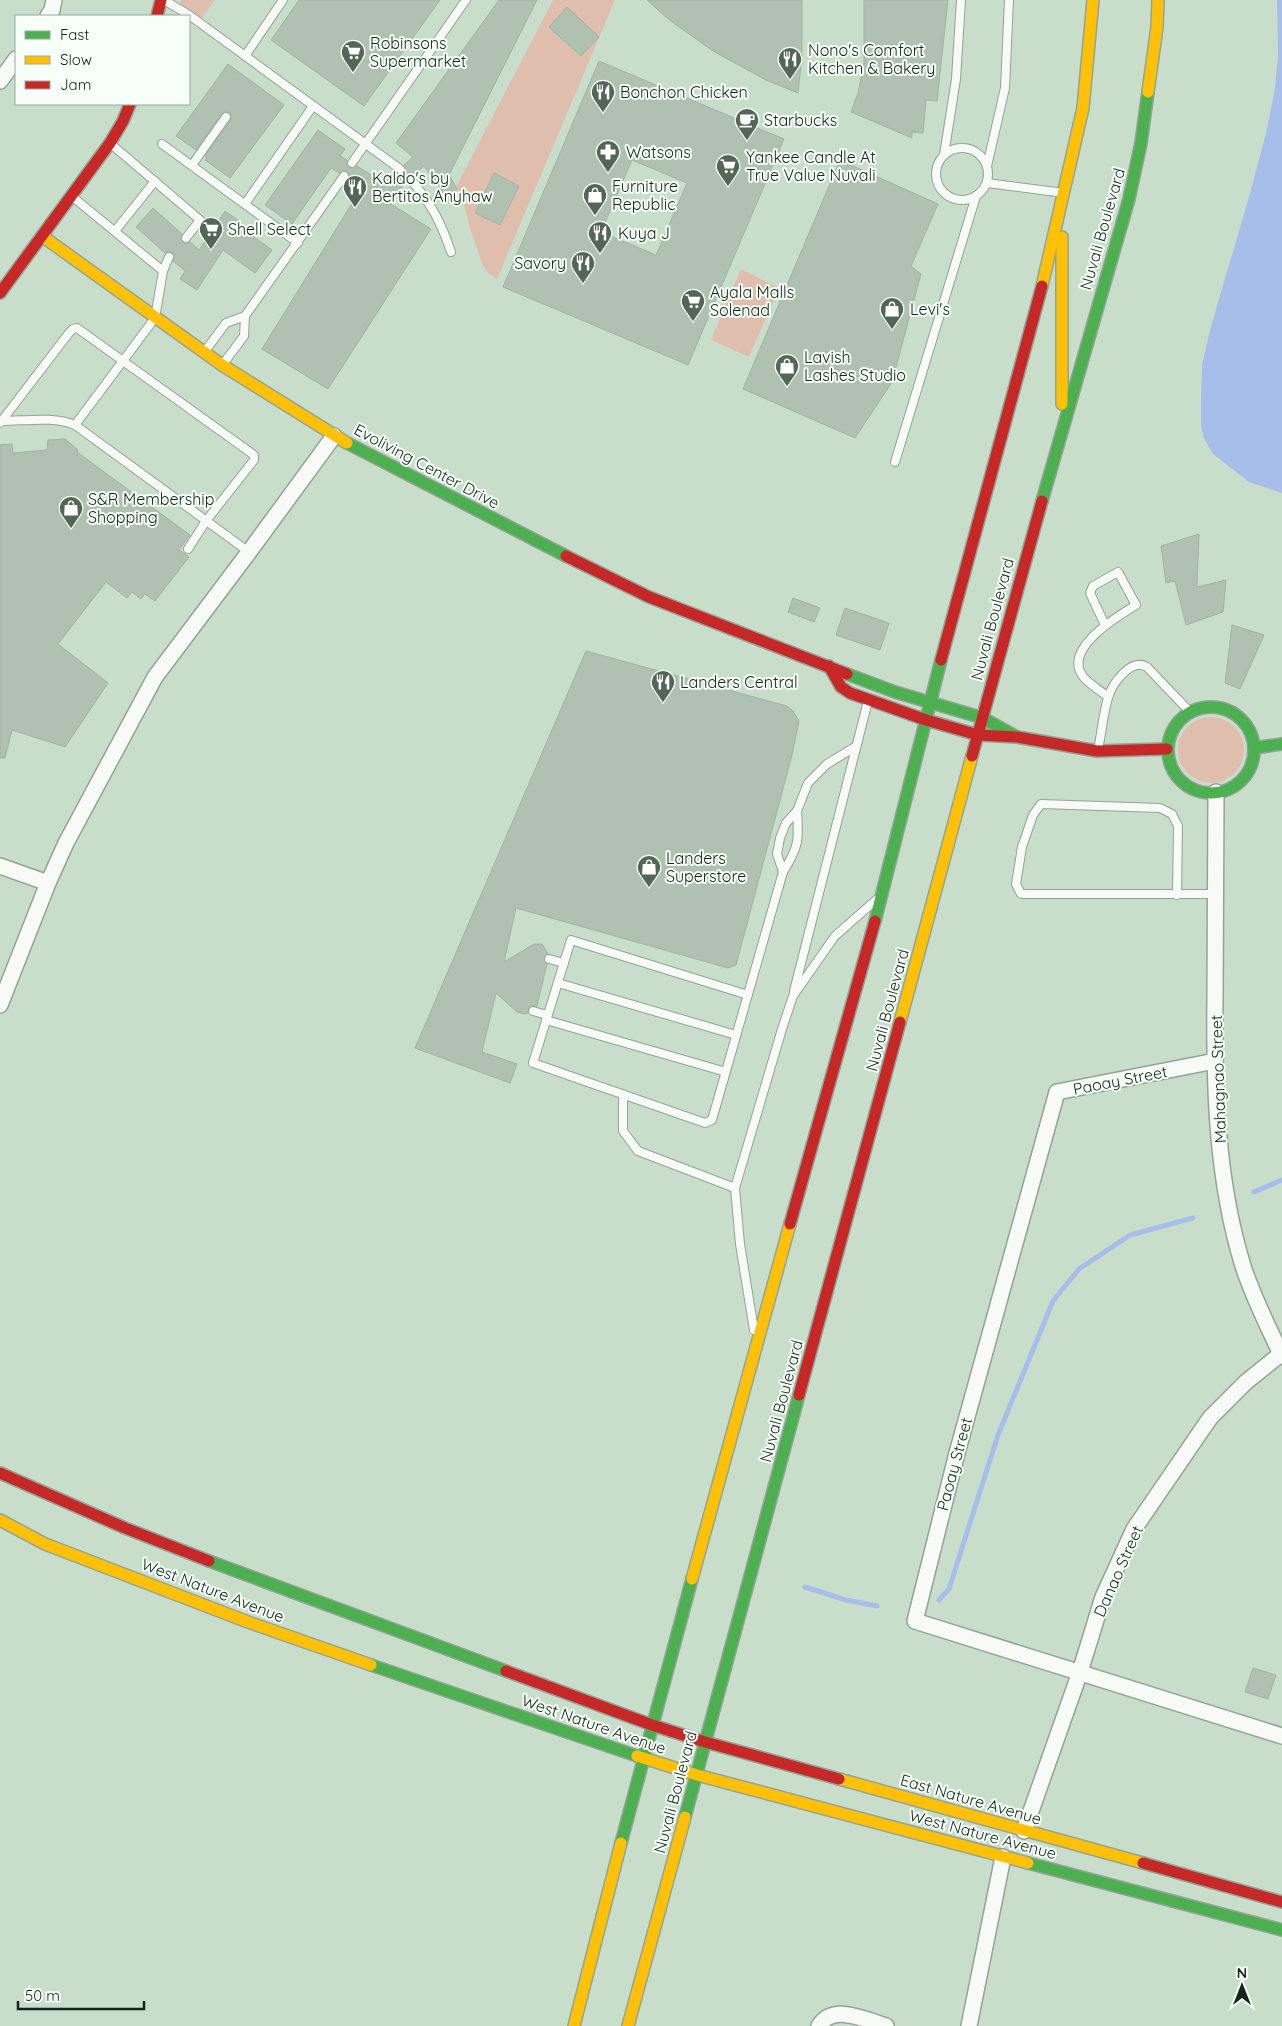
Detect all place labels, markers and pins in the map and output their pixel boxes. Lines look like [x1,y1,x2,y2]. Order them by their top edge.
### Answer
place label: Robinsons Supermarket [370,33,466,71]
supermarket icon: Robinsons Supermarket [340,39,366,73]
place label: Nono's Comfort Kitchen & Bakery [808,40,935,78]
restaurant icon: Nono's Comfort Kitchen & Bakery [777,46,803,80]
restaurant icon: Bonchon Chicken [590,79,616,113]
place label: Bonchon Chicken [620,82,748,102]
cafe icon: Starbucks [734,107,760,141]
place label: Starbucks [764,110,837,130]
pharmacy icon: Watsons [595,139,621,173]
place label: Watsons [626,142,691,162]
place label: Yankee Candle At True Value Nuvali [746,147,876,185]
supermarket icon: Yankee Candle At True Value Nuvali [715,153,741,187]
place label: Kaldo's by Bertitos Anyhaw [372,168,493,206]
restaurant icon: Kaldo's by Bertitos Anyhaw [342,174,368,208]
place label: Furniture Republic [612,176,678,214]
shop icon: Furniture Republic [582,182,608,216]
supermarket icon: Shell Select [198,216,224,250]
place label: Shell Select [228,219,311,239]
restaurant icon: Kuya J [587,220,613,254]
place label: Kuya J [618,223,670,243]
restaurant icon: Savory [570,250,596,284]
place label: Savory [514,253,566,273]
place label: Ayala Malls Solenad [710,282,794,320]
supermarket icon: Ayala Malls Solenad [680,288,706,322]
shop icon: Levi's [879,296,905,330]
place label: Levi's [910,299,950,319]
place label: Lavish Lashes Studio [804,347,906,385]
shop icon: Lavish Lashes Studio [774,353,800,387]
place label: S&R Membership Shopping [88,489,214,527]
shop icon: S&R Membership Shopping [58,495,84,529]
restaurant icon: Landers Central [650,669,676,703]
place label: Landers Central [680,672,798,692]
place label: Landers Superstore [666,848,746,886]
shop icon: Landers Superstore [636,854,662,888]

